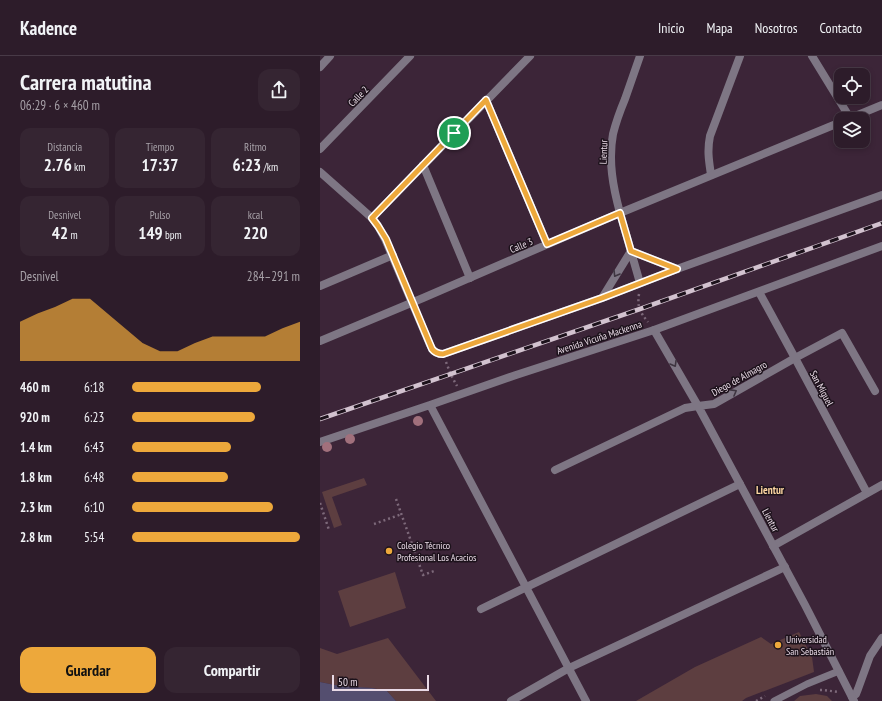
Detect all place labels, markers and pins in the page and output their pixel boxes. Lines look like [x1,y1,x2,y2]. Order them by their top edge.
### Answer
pin [437,116,471,150]
place label: Colegio Técnico Profesional Los Acacios [397,539,477,564]
marker: Colegio Técnico Profesional Los Acacios [384,546,394,556]
place label: Universidad San Sebastián [786,633,834,658]
marker: Universidad San Sebastián [773,640,783,650]

